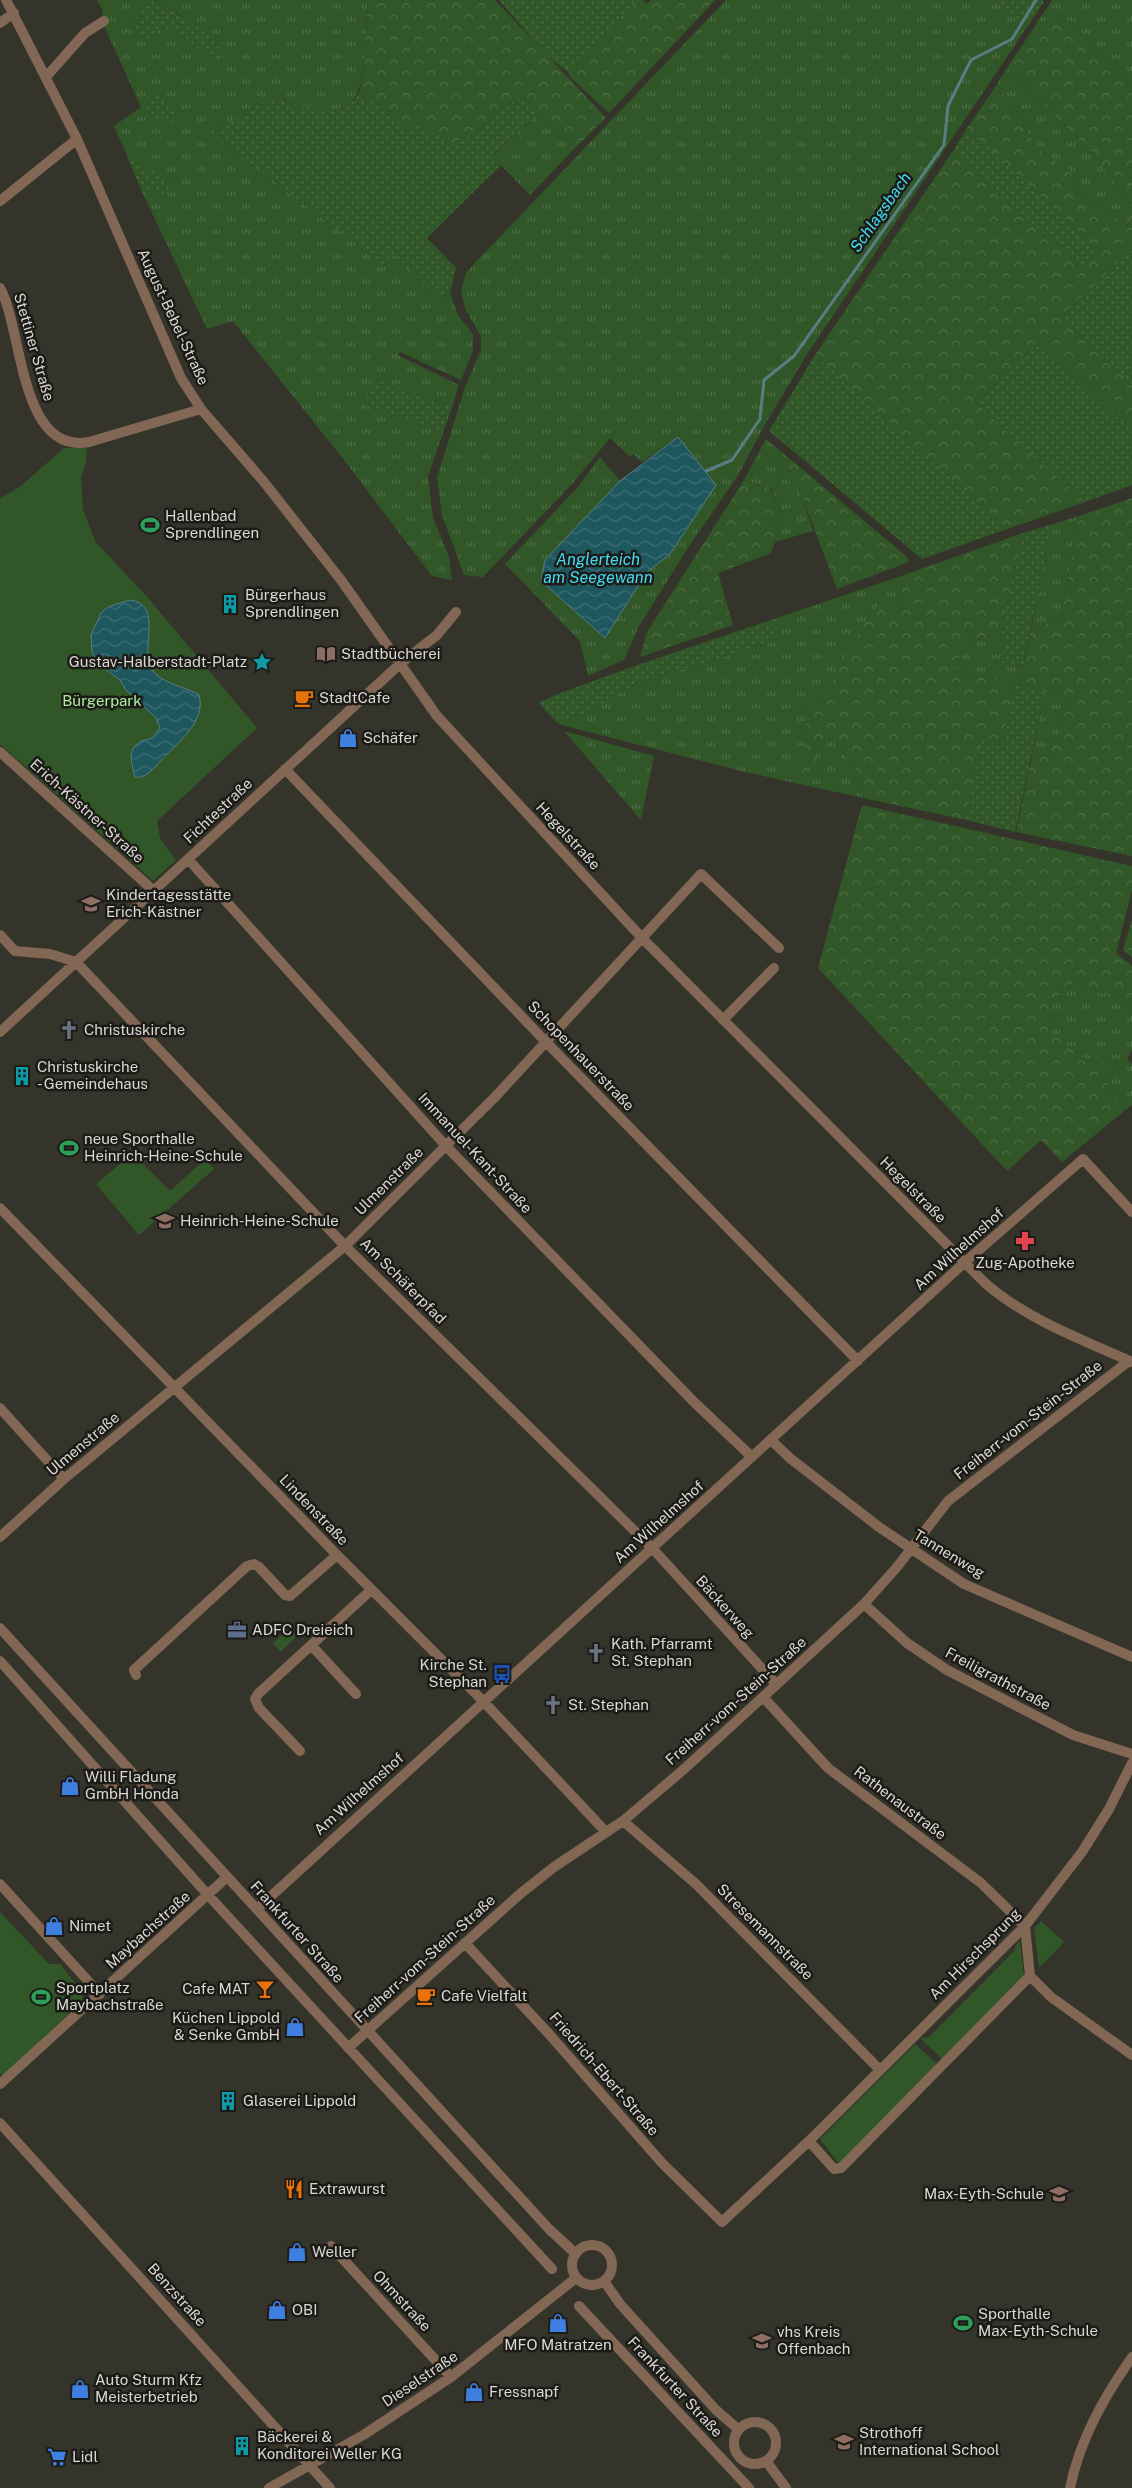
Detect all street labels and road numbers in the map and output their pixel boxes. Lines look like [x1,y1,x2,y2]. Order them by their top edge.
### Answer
street label: August-Bebel-Straße [134,246,212,387]
street label: Stettiner Straße [11,291,58,403]
street label: Erich-Kästner-Straße [27,755,148,866]
street label: Fichtestraße [180,775,255,847]
street label: Hegelstraße [533,798,604,873]
street label: Schopenhauerstraße [525,997,638,1114]
street label: Immanuel-Kant-Straße [415,1089,536,1216]
street label: Ulmenstraße [351,1143,426,1218]
street label: Hegelstraße [877,1153,950,1226]
street label: Am Wilhelmshof [910,1204,1007,1293]
street label: Am Schäferpfad [357,1234,450,1327]
street label: Freiherr-vom-Stein-Straße [950,1357,1105,1483]
street label: Ulmenstraße [43,1408,122,1479]
street label: Lindenstraße [276,1471,352,1549]
street label: Am Wilhelmshof [610,1477,707,1566]
street label: Tannenweg [911,1526,988,1581]
street label: Bäckerweg [693,1572,758,1641]
street label: Freiherr-vom-Stein-Straße [662,1633,809,1768]
street label: Freiligrathstraße [943,1644,1054,1714]
street label: Am Wilhelmshof [310,1749,407,1838]
street label: Rathenaustraße [851,1762,950,1843]
street label: Frankfurter Straße [247,1877,347,1986]
street label: Stresemannstraße [714,1880,817,1983]
street label: Maybachstraße [102,1887,193,1972]
street label: Freiherr-vom-Stein-Straße [351,1891,498,2026]
street label: Am Hirschsprung [926,1905,1024,2003]
street label: Friedrich-Ebert-Straße [546,2009,663,2139]
street label: Benzstraße [145,2260,210,2330]
street label: Ohmstraße [370,2267,435,2335]
street label: Frankfurter Straße [625,2333,726,2440]
street label: Dieselstraße [379,2347,461,2410]

